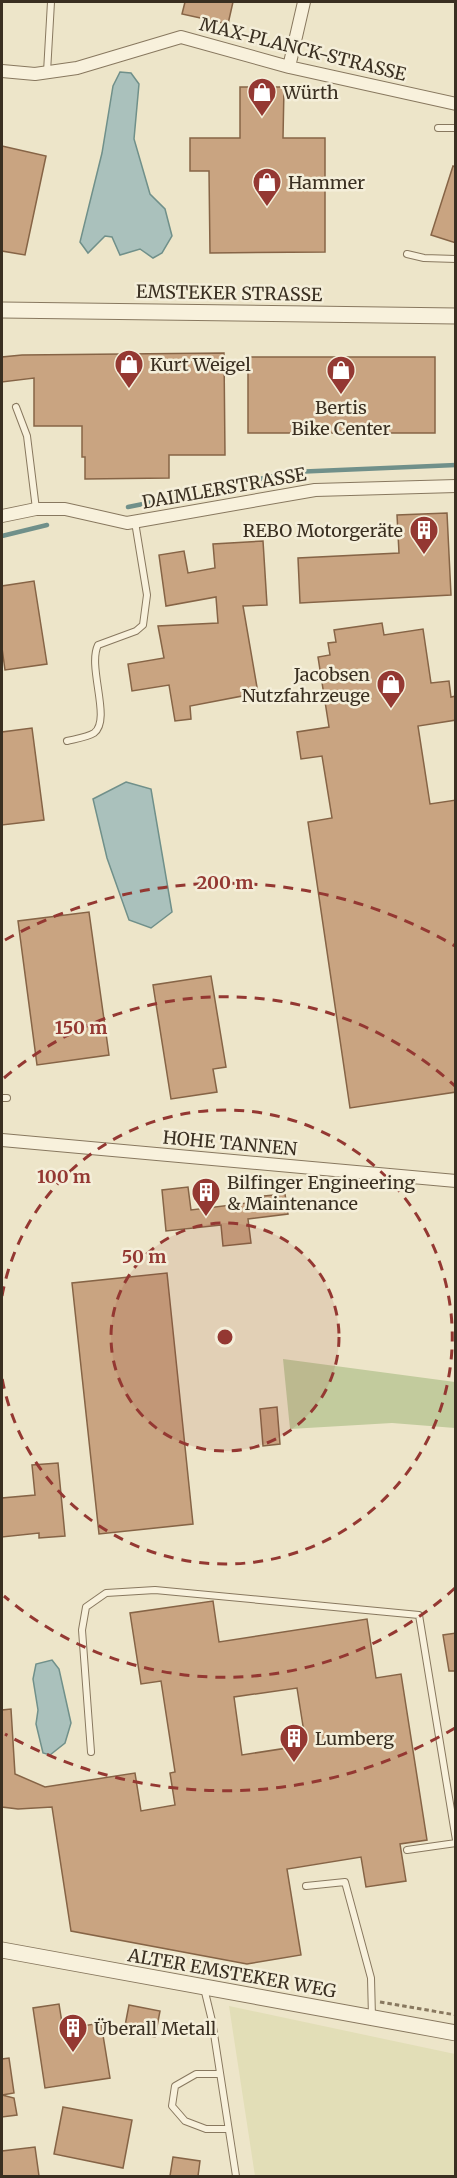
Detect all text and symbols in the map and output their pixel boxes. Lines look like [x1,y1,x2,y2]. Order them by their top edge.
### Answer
street label: MAX-PLANCK-STRASSE [197,12,409,86]
shop icon: Würth [246,76,278,118]
place label: Würth [282,81,339,104]
shop icon: Hammer [251,166,283,208]
place label: Hammer [288,171,365,194]
street label: EMSTEKER STRASSE [136,280,323,306]
shop icon: Kurt Weigel [113,348,145,390]
place label: Kurt Weigel [150,353,251,376]
shop icon: Bertis Bike Center [325,354,357,396]
place label: Bertis Bike Center [291,396,391,440]
street label: DAIMLERSTRASSE [140,462,308,514]
building icon: REBO Motorgeräte [408,514,440,556]
place label: REBO Motorgeräte [243,519,403,542]
place label: Jacobsen Nutzfahrzeuge [242,663,370,707]
shop icon: Jacobsen Nutzfahrzeuge [375,668,407,710]
text: 200 m [197,871,253,894]
text: 150 m [55,1016,107,1039]
street label: HOHE TANNEN [162,1126,298,1160]
text: 100 m [37,1165,91,1188]
place label: Bilfinger Engineering & Maintenance [227,1171,415,1215]
building icon: Bilfinger Engineering & Maintenance [190,1176,222,1218]
text: 50 m [122,1245,166,1268]
centre of rings [215,1327,235,1347]
building icon: Lumberg [278,1722,310,1764]
place label: Lumberg [315,1727,394,1750]
street label: ALTER EMSTEKER WEG [125,1943,338,2003]
building icon: Überall Metall [57,2012,89,2054]
place label: Überall Metall [94,2017,217,2040]

